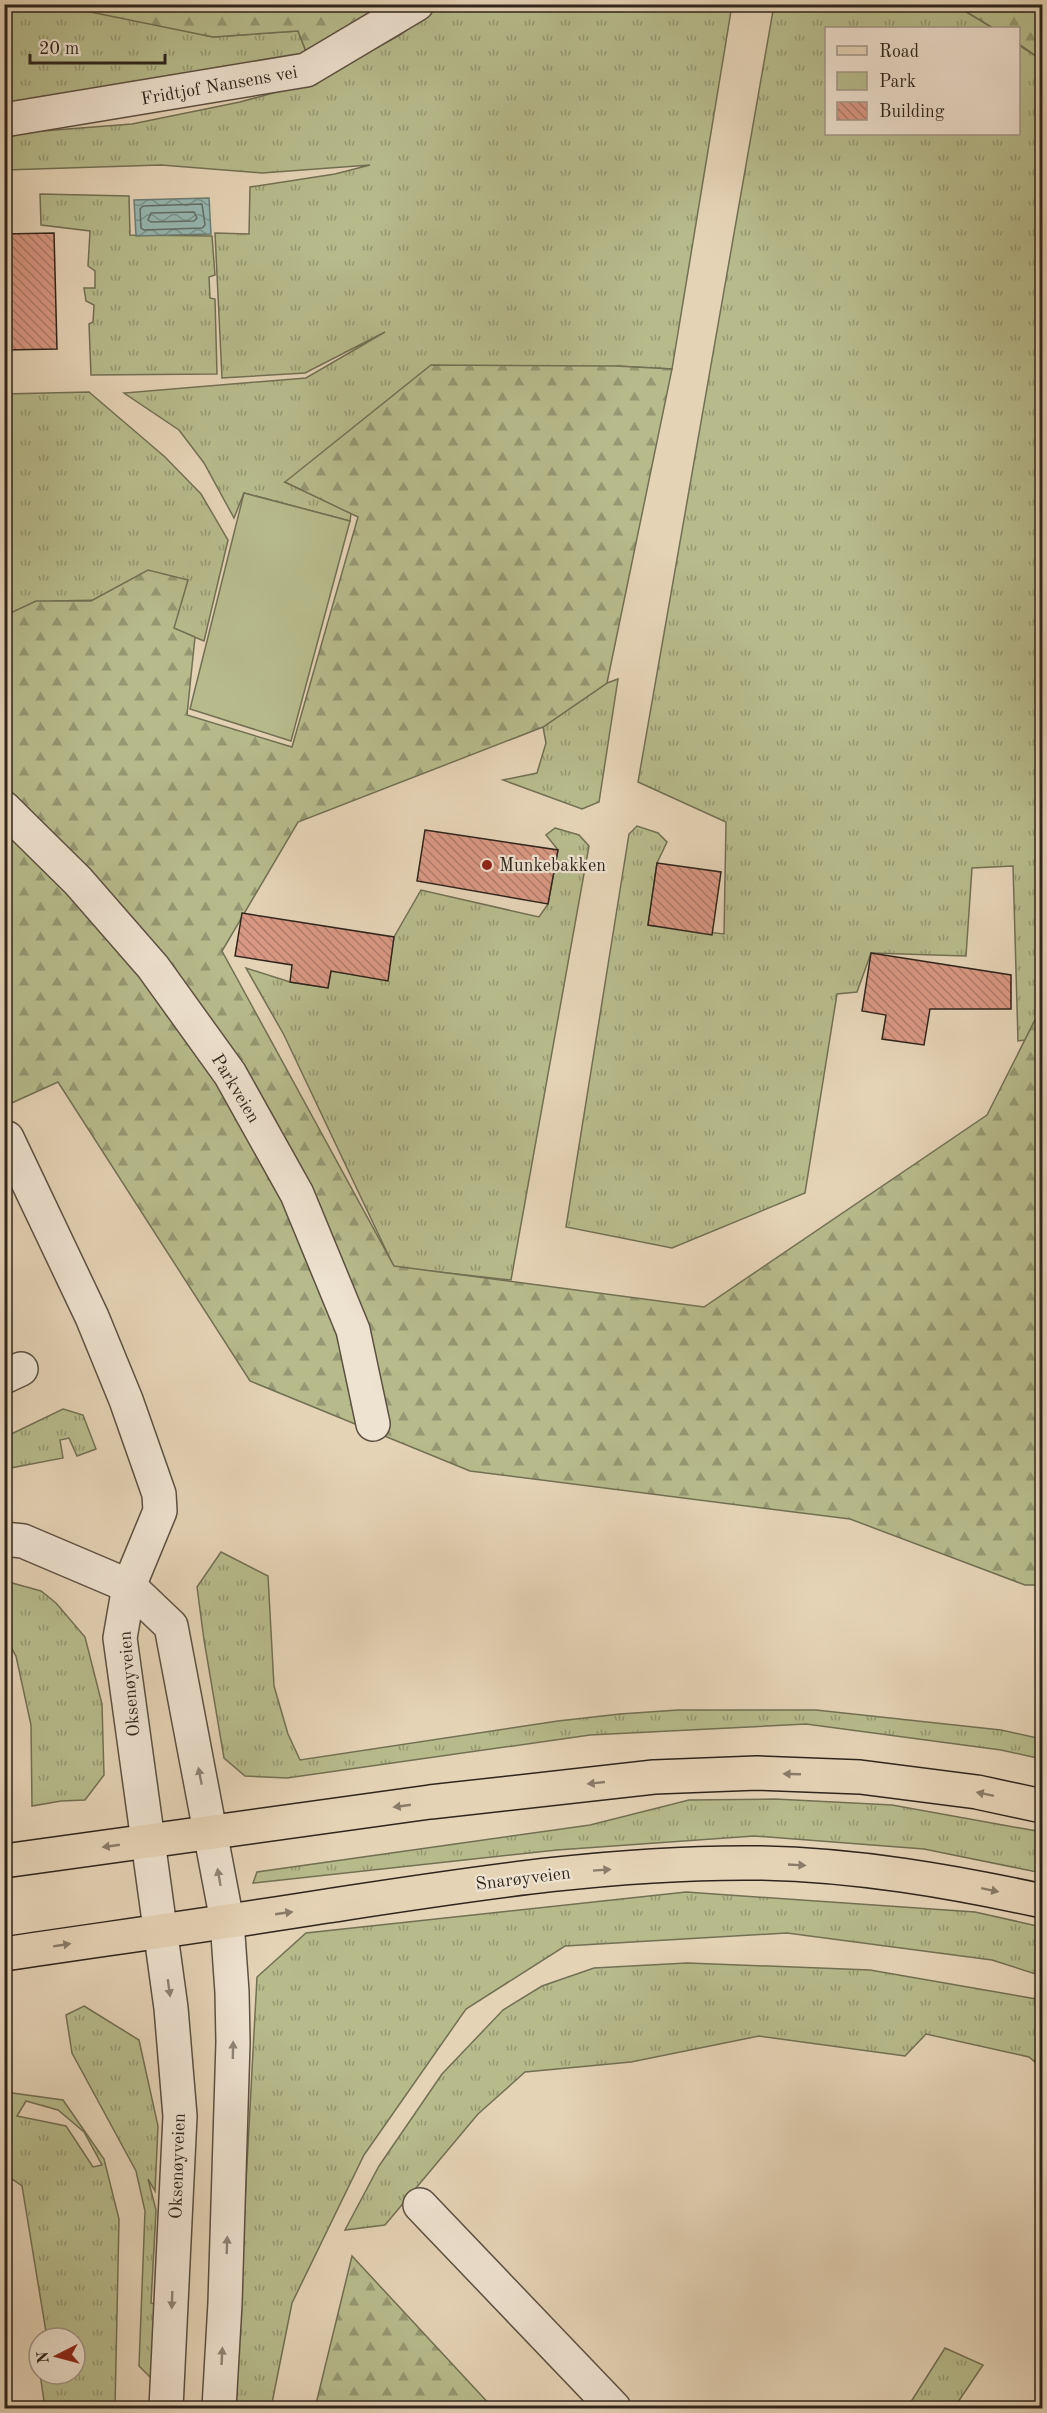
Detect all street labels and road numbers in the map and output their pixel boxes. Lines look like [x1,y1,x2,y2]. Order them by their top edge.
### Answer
street label: Fridtjof Nansens vei [139,63,299,109]
street label: Parkveien [208,1051,263,1126]
street label: Oksenøyveien [116,1630,144,1738]
street label: Snarøyveien [475,1864,572,1894]
street label: Oksenøyveien [167,2112,189,2219]

